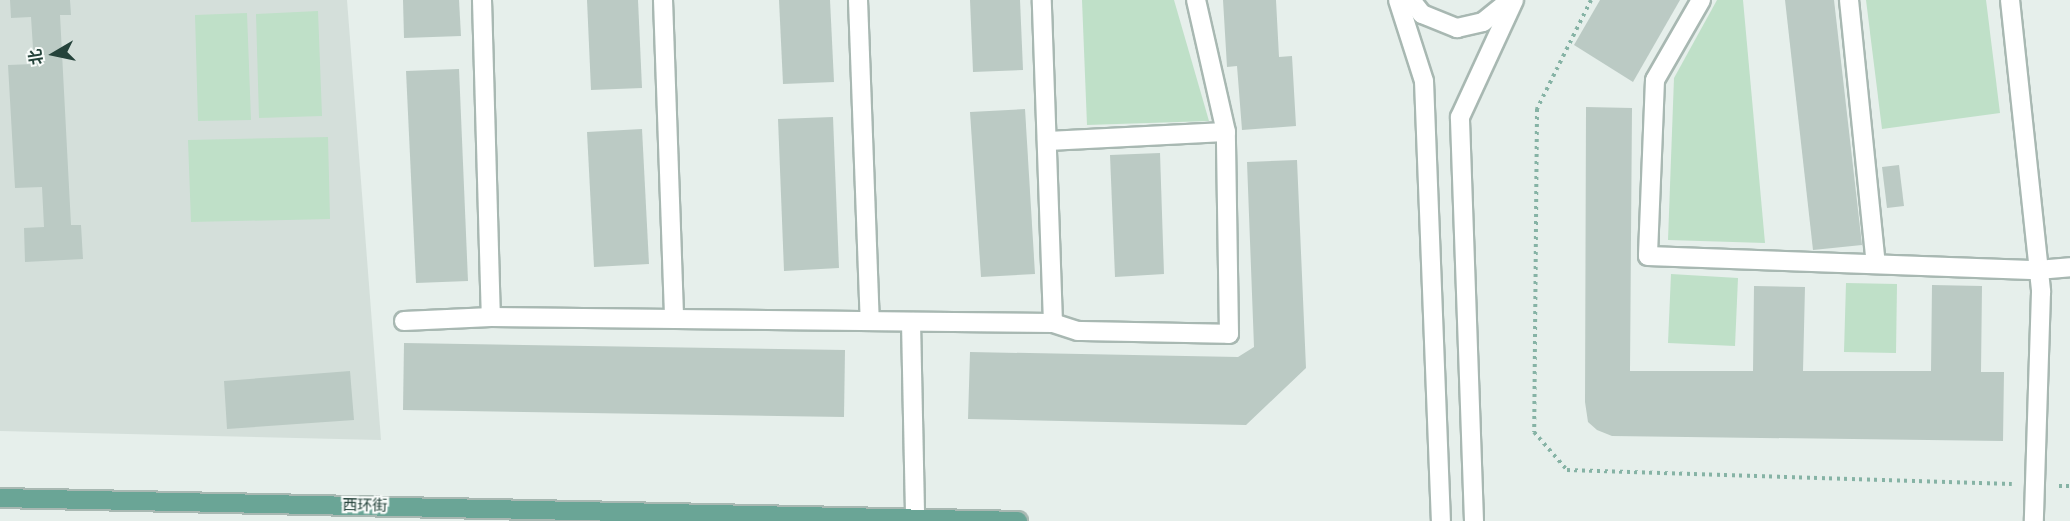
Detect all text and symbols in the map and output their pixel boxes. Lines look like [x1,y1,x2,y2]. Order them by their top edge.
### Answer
north arrow [24,24,84,84]
text: 北 [25,48,46,66]
street label: 西环街 [342,497,388,515]

